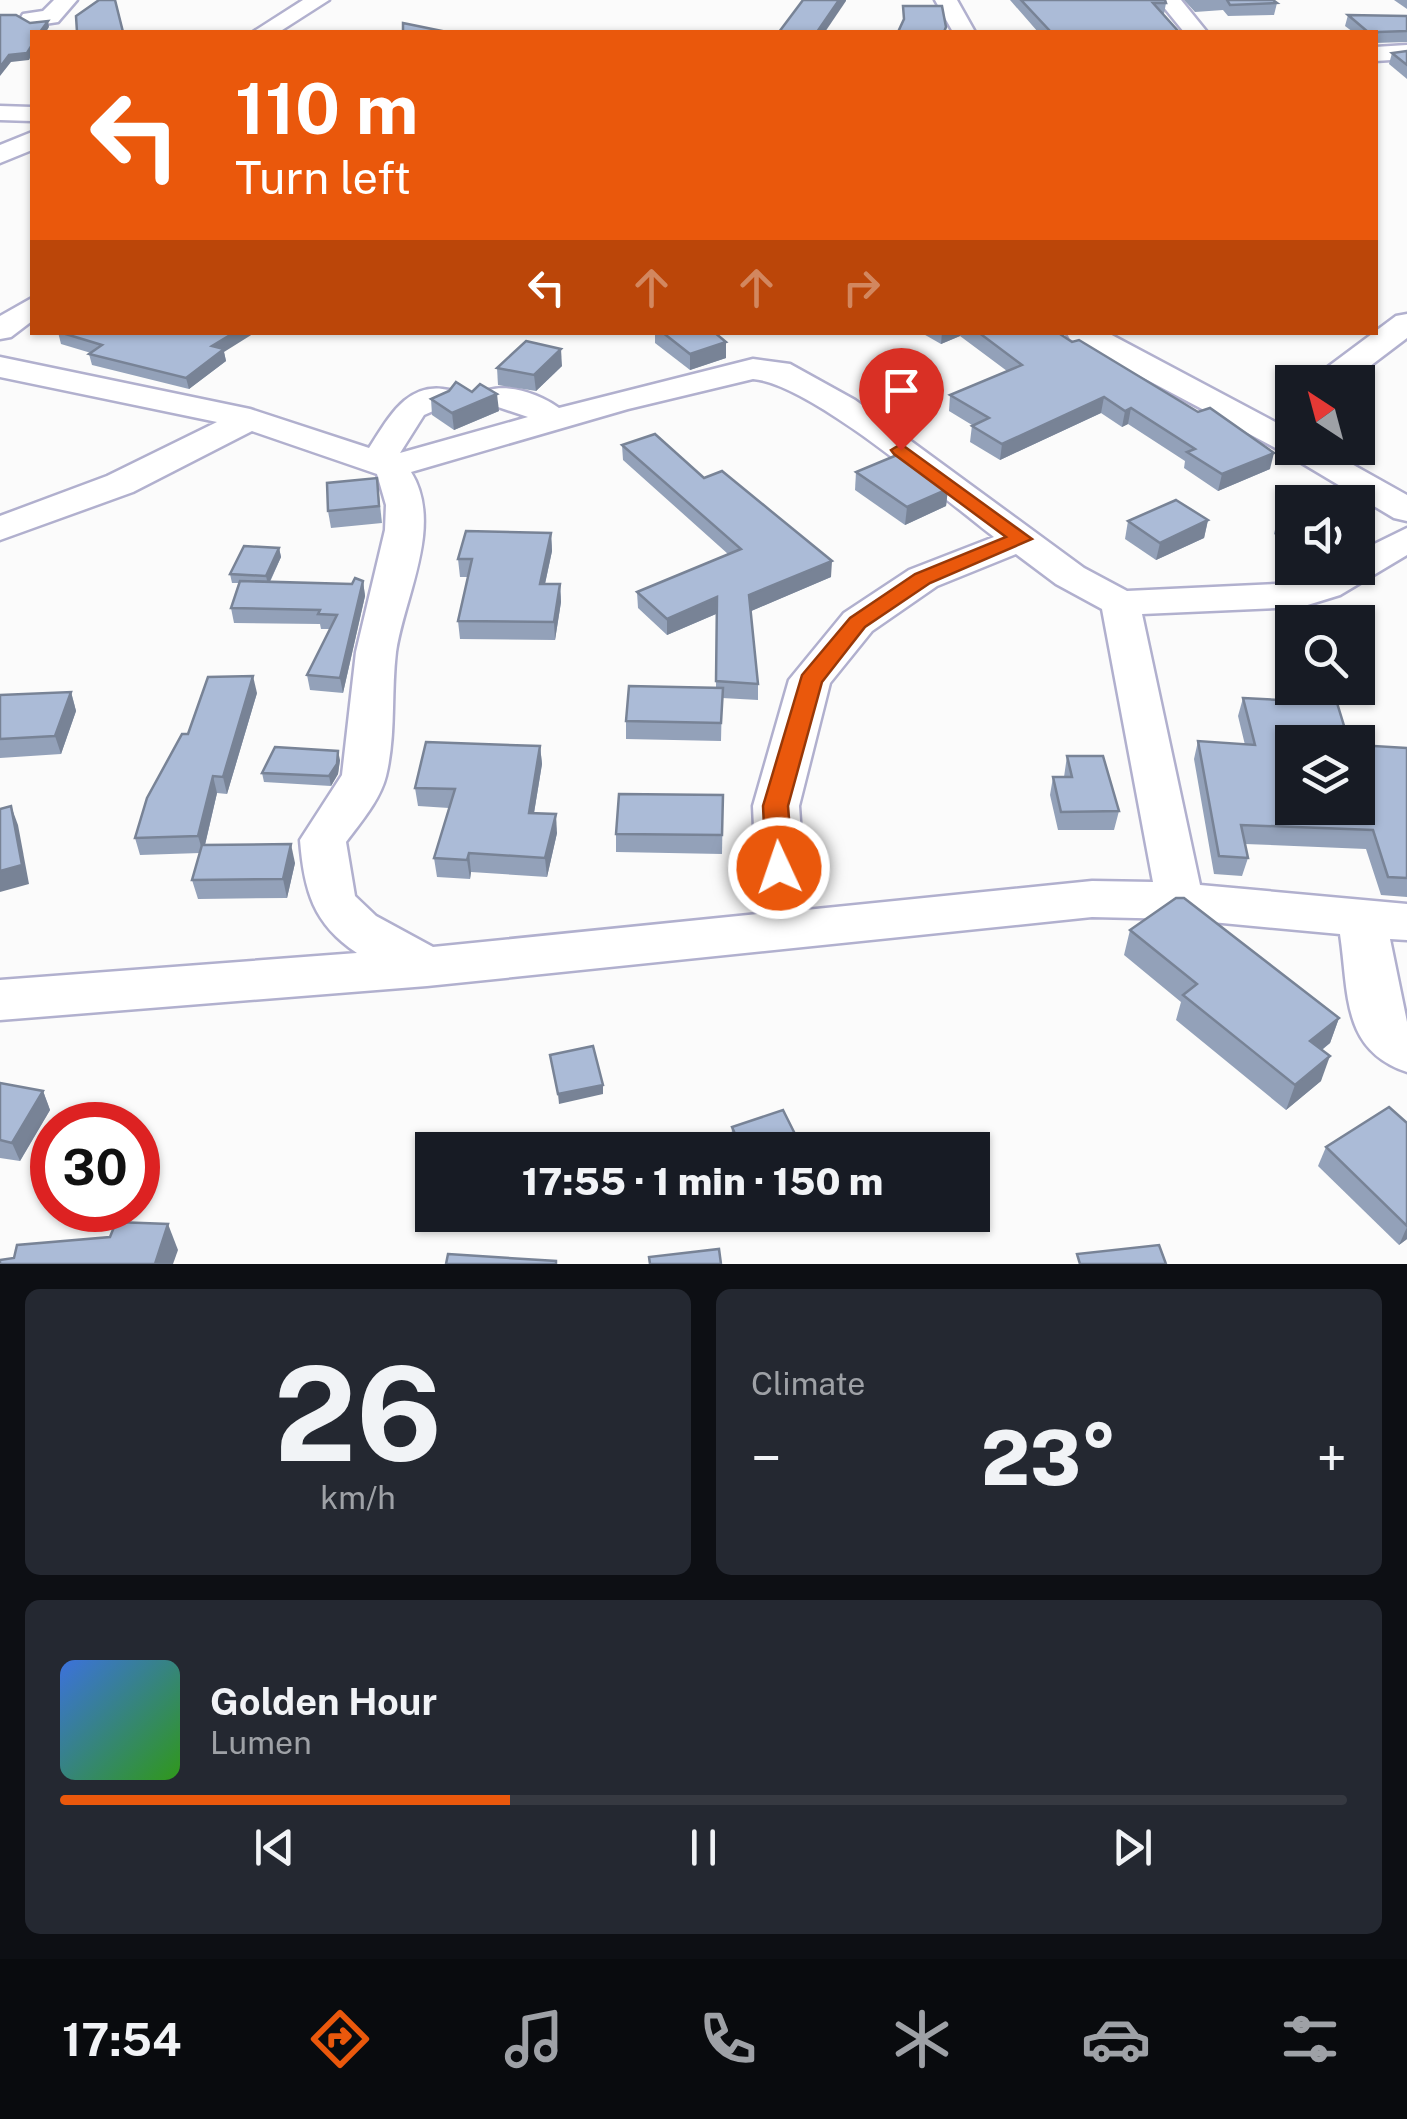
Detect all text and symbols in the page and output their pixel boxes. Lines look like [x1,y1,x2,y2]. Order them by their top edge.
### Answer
text: 110 m [235,67,419,150]
icon: left [70,70,200,200]
text: Turn left [235,151,411,204]
icon: left [519,260,574,315]
icon: ahead [624,260,679,315]
icon: ahead [729,260,784,315]
icon: right [834,260,889,315]
pin [859,348,944,451]
icon: arrive [874,363,929,418]
north arrow [1275,365,1375,465]
map controls [1275,365,1375,825]
button: sound [1275,485,1375,585]
button: search [1275,605,1375,705]
button: layers [1275,725,1375,825]
position arrow [727,816,831,920]
speed limit sign: 30 [30,1102,160,1232]
text: 17:55 · 1 min · 150 m [522,1159,883,1204]
text: 26 [274,1338,442,1490]
text: Climate [751,1365,865,1402]
text: 23° [981,1414,1117,1502]
text: − [751,1426,782,1490]
text: + [1317,1426,1347,1490]
text: km/h [320,1479,396,1516]
text: Golden Hour [210,1679,437,1724]
text: Lumen [210,1724,312,1761]
icon: previous [247,1820,302,1875]
icon: pause [676,1820,731,1875]
icon: next [1105,1820,1160,1875]
icon: directions [305,2004,375,2074]
icon: music [499,2004,569,2074]
icon: phone [693,2004,763,2074]
icon: climate [887,2004,957,2074]
icon: car [1081,2004,1151,2074]
icon: filters [1275,2004,1345,2074]
text: 17:54 [62,2013,181,2066]

